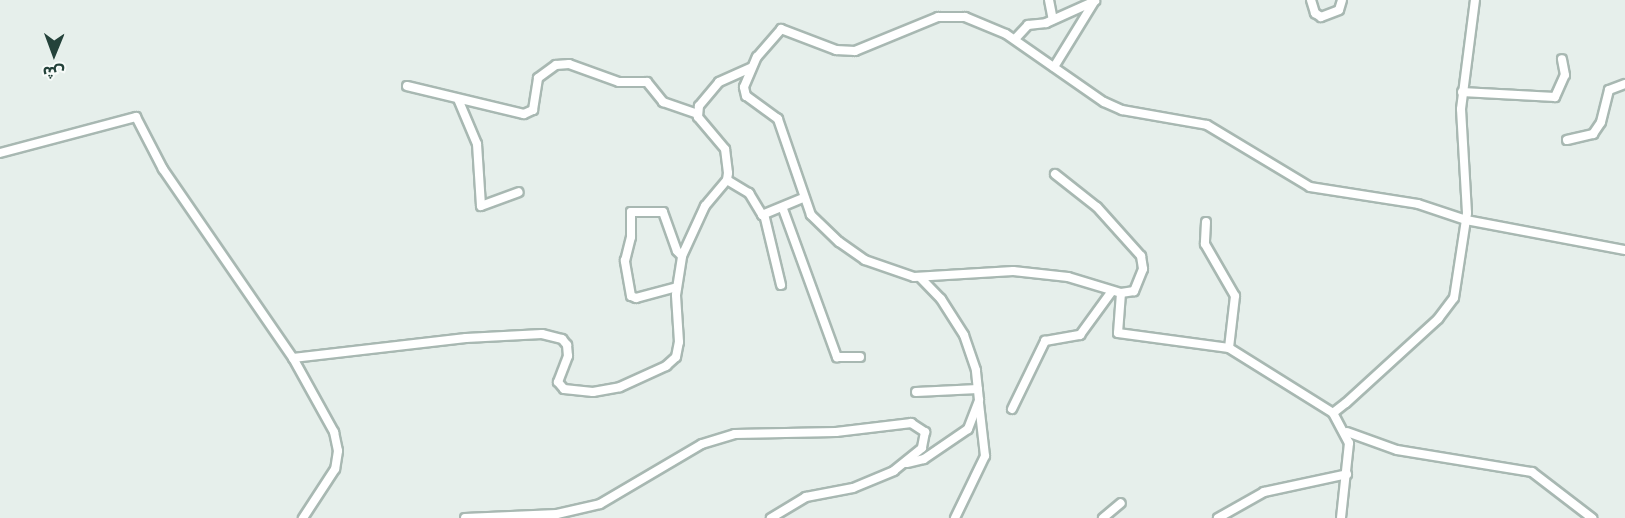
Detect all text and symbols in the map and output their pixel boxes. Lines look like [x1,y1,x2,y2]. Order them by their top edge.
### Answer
north arrow [24,24,84,84]
text: ش [43,61,65,84]

